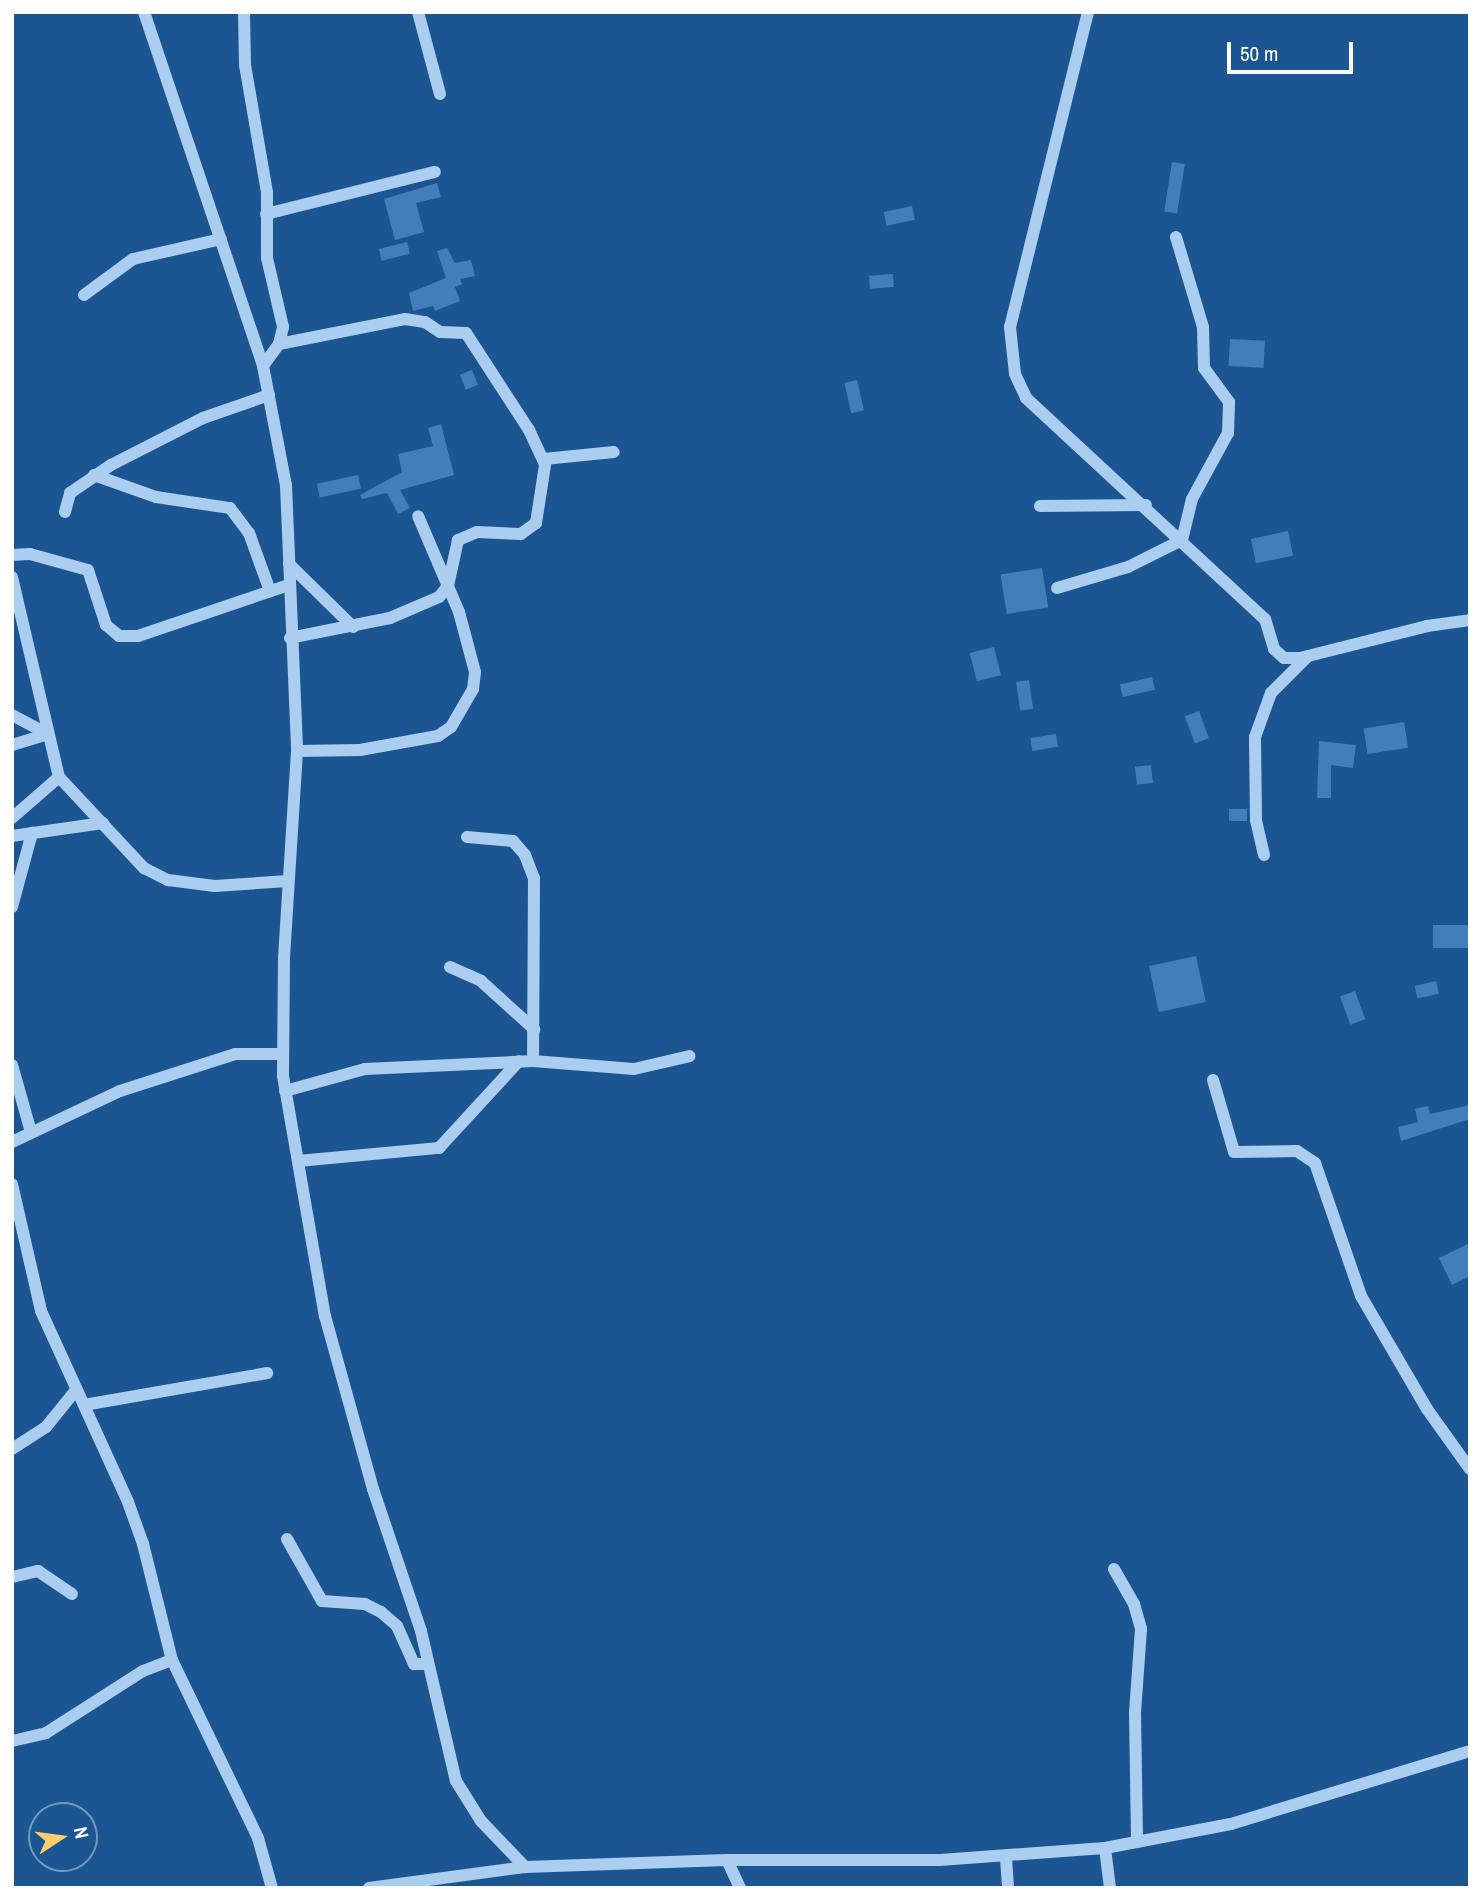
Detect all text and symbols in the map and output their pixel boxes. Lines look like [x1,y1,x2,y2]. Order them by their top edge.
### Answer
scale bar [1230,28,1356,72]
text: 50 m [1240,39,1278,68]
north arrow [28,1802,98,1872]
text: N [68,1824,95,1841]

